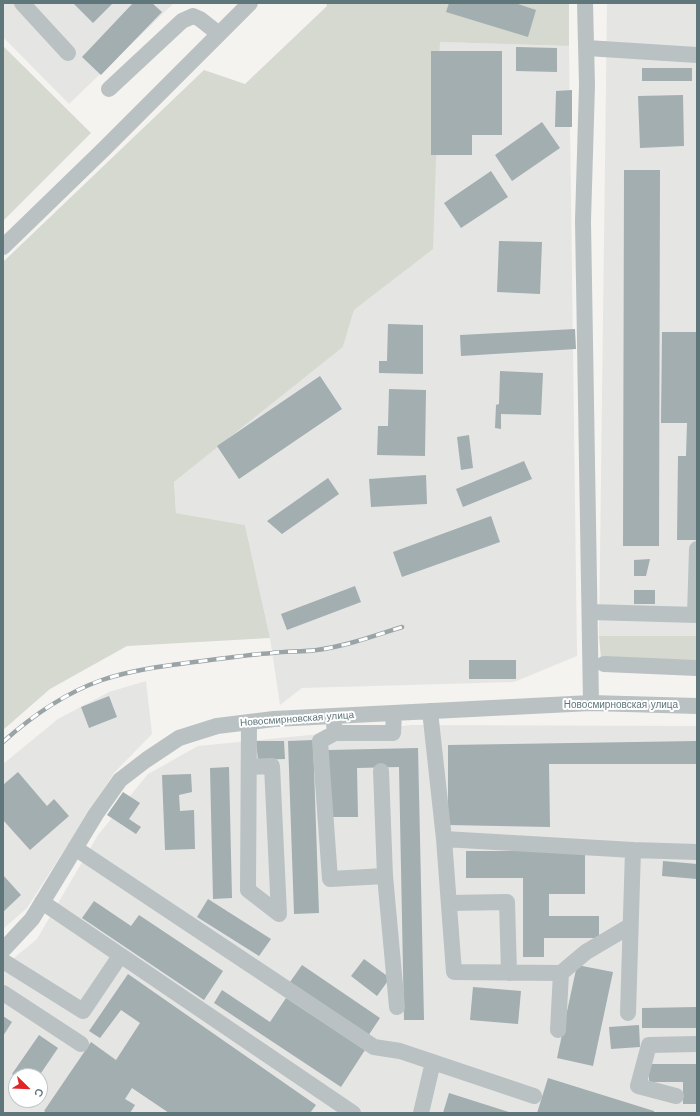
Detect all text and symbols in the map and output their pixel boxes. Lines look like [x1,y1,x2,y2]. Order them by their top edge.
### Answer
street label: Новосмирновская улица [564,699,678,711]
street label: Новосмирновская улица [240,709,354,729]
north arrow [8,1068,48,1108]
text: С [31,1086,46,1099]

